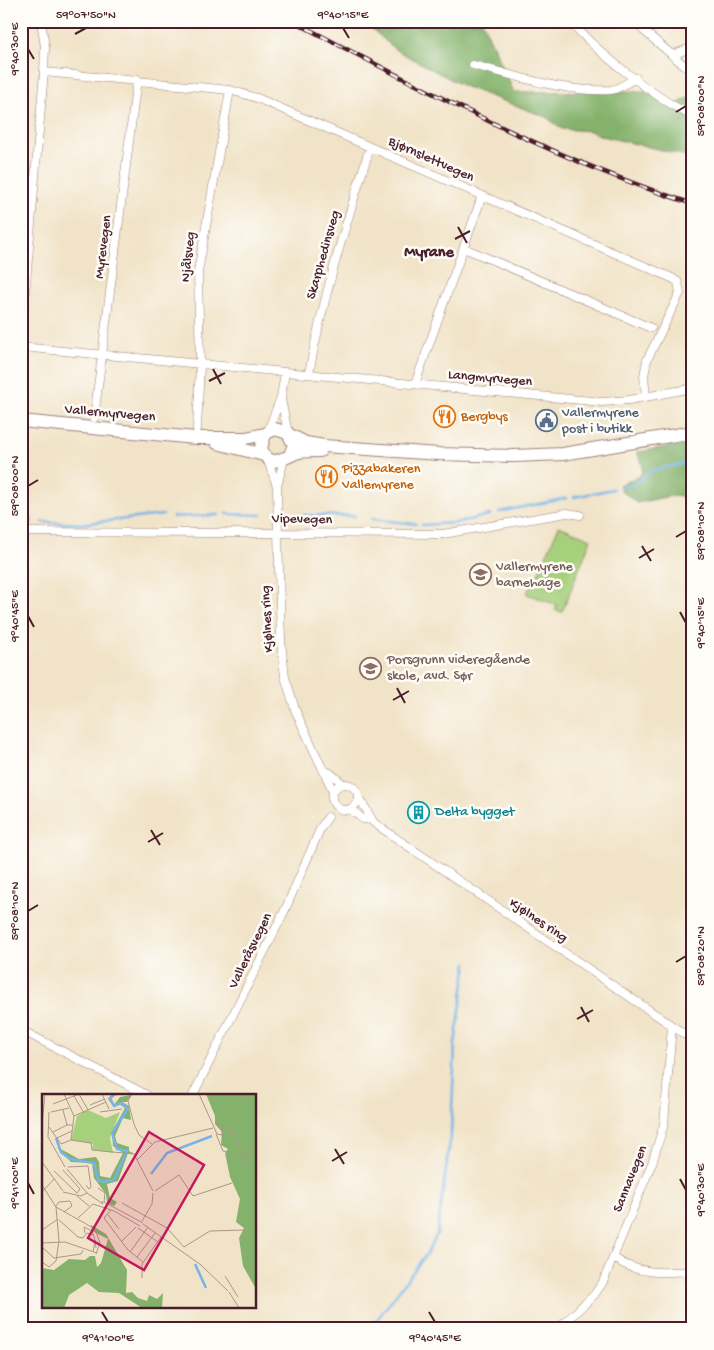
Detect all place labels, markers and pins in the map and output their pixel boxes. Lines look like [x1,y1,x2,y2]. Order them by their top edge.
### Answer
restaurant icon: Bergbys [433,405,457,429]
place label: Vallermyrene post i butikk [561,405,640,438]
place label: Bergbys [460,409,509,426]
public building icon: Vallermyrene post i butikk [534,409,558,433]
place label: Pizzabakeren Vallemyrene [341,461,421,494]
restaurant icon: Pizzabakeren Vallemyrene [314,465,338,489]
place label: Vallermyrene barnehage [495,559,574,592]
school or university icon: Vallermyrene barnehage [468,563,492,587]
place label: Porsgrunn videregående skole, avd. Sør [386,652,531,685]
school or university icon: Porsgrunn videregående skole, avd. Sør [359,656,383,680]
building icon: Delta bygget [407,800,431,824]
place label: Delta bygget [434,804,516,821]

